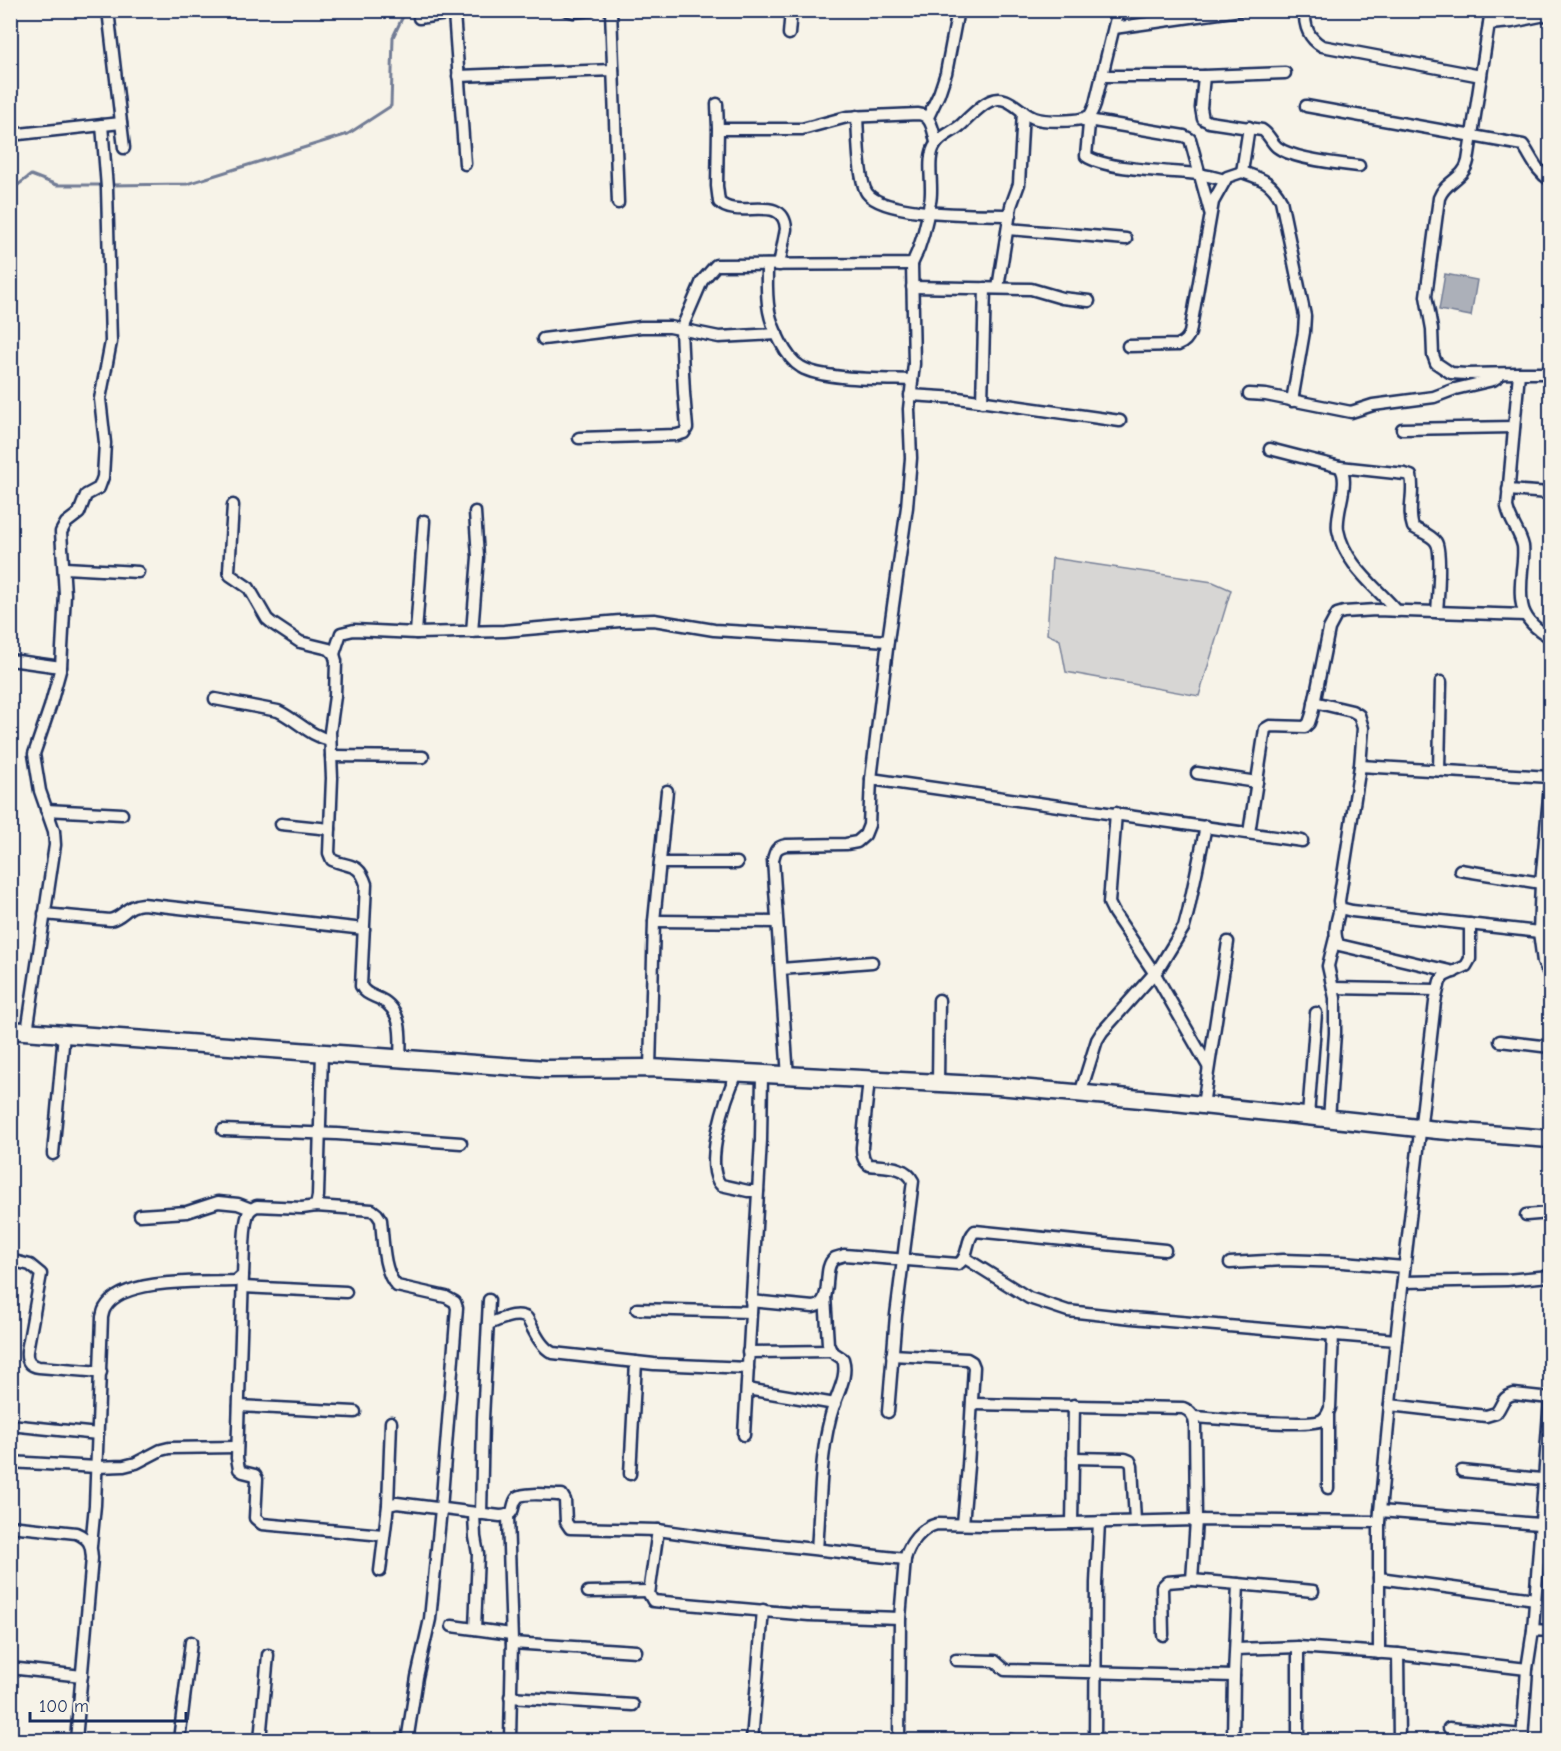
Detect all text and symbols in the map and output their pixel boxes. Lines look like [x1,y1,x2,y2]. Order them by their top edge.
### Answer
scale bar [30,1685,186,1723]
text: 100 m [39,1696,89,1717]

